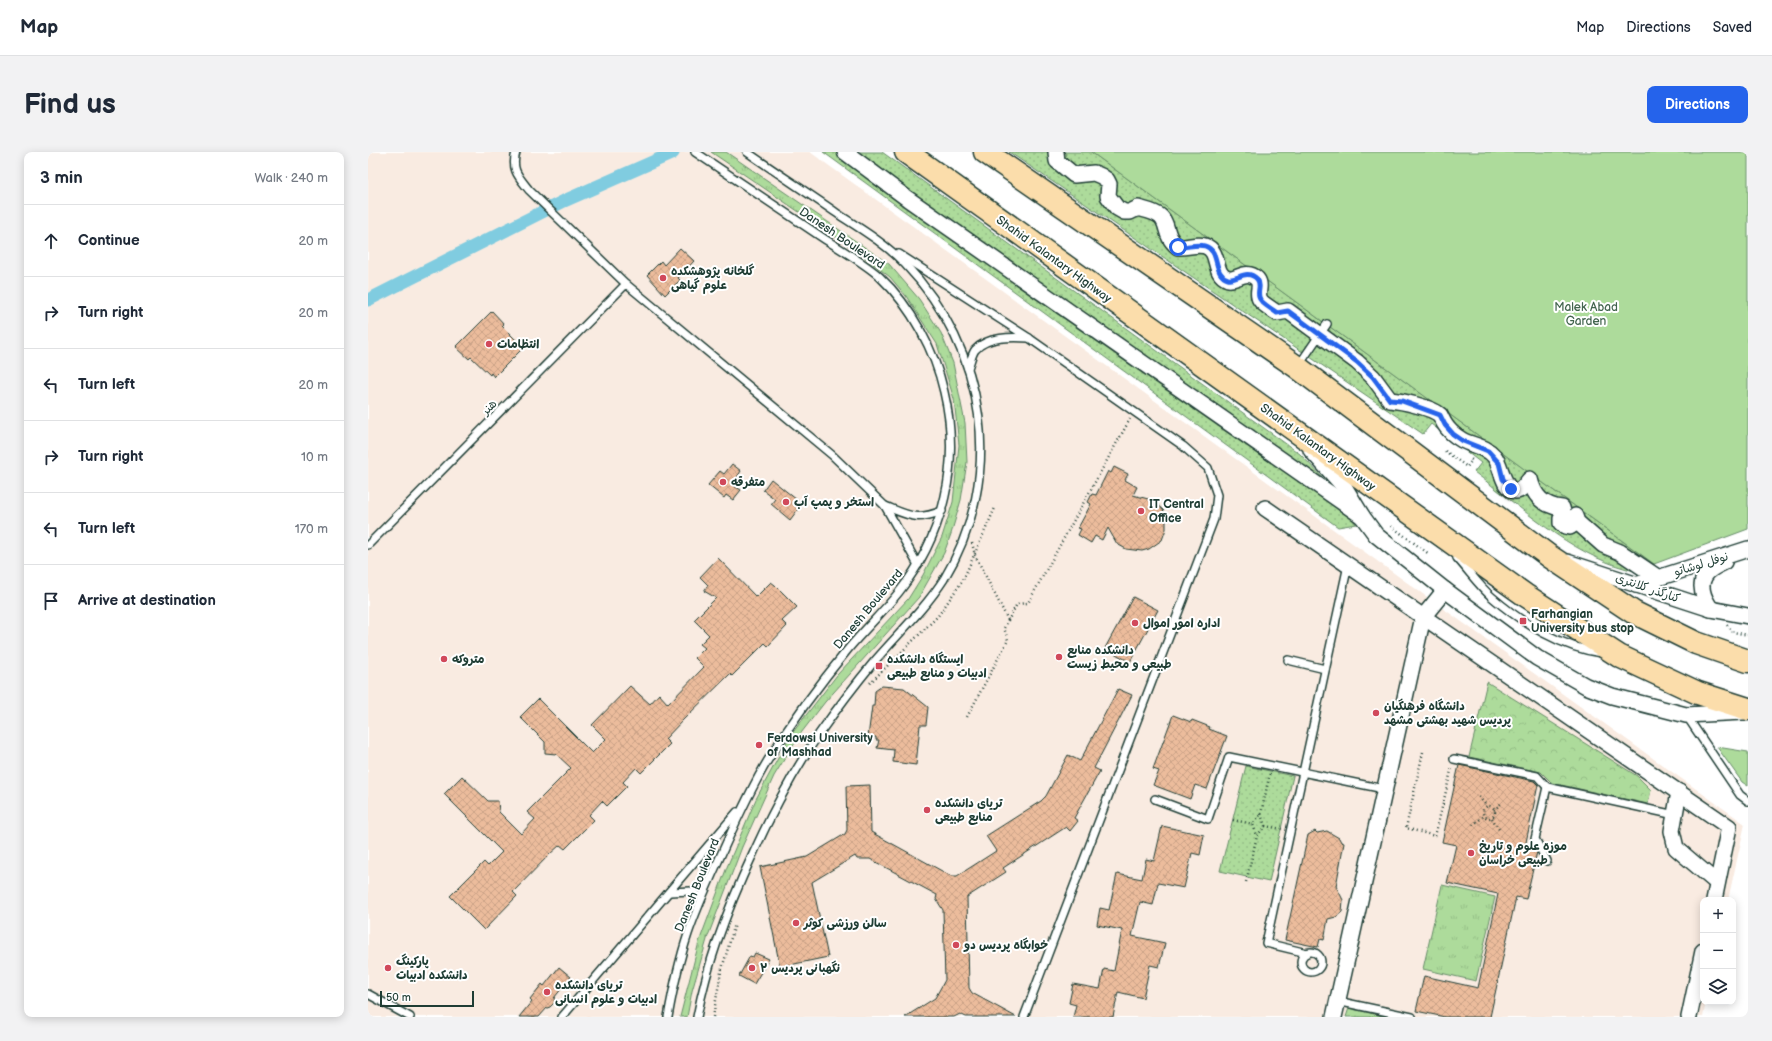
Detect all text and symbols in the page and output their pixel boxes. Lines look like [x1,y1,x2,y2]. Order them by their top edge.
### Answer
text: Map [20,16,58,39]
text: Map [1576,19,1604,36]
text: Directions [1626,19,1691,36]
text: Saved [1713,19,1752,36]
button: Directions [1647,86,1748,123]
text: Find us [24,88,116,121]
text: 3 min [40,168,83,188]
text: Walk · 240 m [254,170,328,186]
street label: Danesh Boulevard [796,204,887,273]
street label: Shahid Kalantary Highway [993,212,1115,307]
icon: ahead [40,230,62,252]
text: Continue [78,231,140,250]
text: 20 m [298,233,328,249]
route start [1169,238,1187,256]
place label: گلخانه پژوهشکده علوم گیاهی [671,263,755,294]
marker: گلخانه پژوهشکده علوم گیاهی [658,273,668,283]
park label: Malek Abad Garden [1554,300,1618,329]
icon: right [40,302,62,324]
text: Turn right [78,303,143,322]
text: 20 m [298,305,328,321]
place label: انتظامات [497,337,539,352]
marker: انتظامات [484,339,494,349]
icon: left [40,374,62,396]
text: Turn left [78,375,135,394]
text: 20 m [298,377,328,393]
street label: هنر [478,396,500,419]
street label: Shahid Kalantary Highway [1257,400,1379,495]
icon: right [40,446,62,468]
text: Turn right [78,447,143,466]
text: 10 m [301,449,328,465]
place label: متفرقه [731,475,765,490]
marker: متفرقه [718,477,728,487]
route end [1502,480,1520,498]
place label: استخر و پمپ آب [794,495,874,510]
marker: استخر و پمپ آب [781,497,791,507]
place label: IT Central Office [1149,497,1204,526]
marker: IT Central Office [1136,506,1146,516]
icon: left [40,518,62,540]
text: Turn left [78,519,135,538]
text: 170 m [295,521,328,537]
street label: نوفل لوشاتو [1671,549,1730,580]
street label: Danesh Boulevard [831,566,906,652]
street label: کنارگذر کلانتری [1613,570,1682,607]
icon: arrive [40,590,62,612]
text: Arrive at destination [78,591,216,610]
place label: Farhangian University bus stop [1531,607,1634,636]
place label: اداره امور اموال [1143,616,1220,631]
marker: Farhangian University bus stop [1518,616,1528,626]
marker: اداره امور اموال [1130,618,1140,628]
place label: دانشکده منابع طبیعی و محیط زیست [1067,643,1172,672]
place label: ایستگاه دانشکده ادبیات و منابع طبیعی [887,651,987,682]
place label: متروکه [452,652,485,667]
marker: دانشکده منابع طبیعی و محیط زیست [1054,652,1064,662]
marker: متروکه [439,654,449,664]
marker: ایستگاه دانشکده ادبیات و منابع طبیعی [874,661,884,671]
place label: دانشگاه فرهنگیان پردیس شهید بهشتی مشهد [1384,698,1512,728]
marker: دانشگاه فرهنگیان پردیس شهید بهشتی مشهد [1371,708,1381,718]
place label: Ferdowsi University of Mashhad [767,731,873,760]
marker: Ferdowsi University of Mashhad [754,740,764,750]
place label: تریای دانشکده منابع طبیعی [935,796,1003,826]
marker: تریای دانشکده منابع طبیعی [922,805,932,815]
street label: Danesh Boulevard [672,836,723,934]
place label: موزه علوم و تاریخ طبیعی خراسان [1479,839,1567,868]
marker: موزه علوم و تاریخ طبیعی خراسان [1466,848,1476,858]
map controls [1700,897,1736,1005]
button: + [1700,897,1736,933]
place label: سالن ورزشی کوثر [803,916,887,931]
marker: سالن ورزشی کوثر [791,918,801,928]
button: − [1700,933,1736,969]
place label: خوابگاه پردیس دو [963,937,1048,953]
marker: خوابگاه پردیس دو [951,940,961,950]
place label: پارکینگ دانشکده ادبیات [396,953,468,983]
place label: نگهبانی پردیس ۲ [760,960,840,976]
marker: پارکینگ دانشکده ادبیات [383,963,393,973]
marker: نگهبانی پردیس ۲ [747,963,757,973]
button: layers [1700,969,1736,1005]
place label: تریای دانشکده ادبیات و علوم انسانی [555,978,657,1008]
marker: تریای دانشکده ادبیات و علوم انسانی [542,987,552,997]
scale bar [380,989,474,1008]
text: 50 m [386,991,411,1004]

